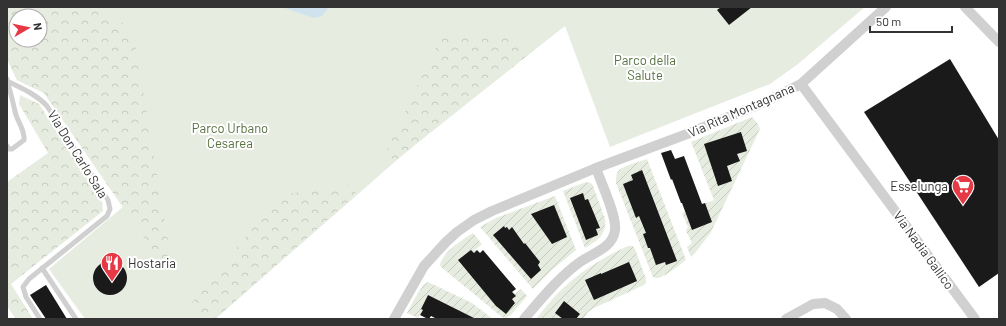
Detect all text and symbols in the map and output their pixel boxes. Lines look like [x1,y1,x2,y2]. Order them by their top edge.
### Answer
north arrow [8,8,48,48]
scale bar [870,8,952,34]
text: 50 m [876,14,901,28]
text: N [31,22,45,31]
park label: Parco della Salute [614,52,676,83]
street label: Via Rita Montagnana [685,79,797,141]
street label: Via Don Carlo Sala [45,107,111,201]
park label: Parco Urbano Cesarea [192,120,268,151]
supermarket icon: Esselunga [950,173,976,206]
place label: Esselunga [890,178,948,194]
street label: Via Nadia Gallico [890,208,958,292]
restaurant icon: Hostaria [99,250,125,283]
place label: Hostaria [128,255,176,271]

